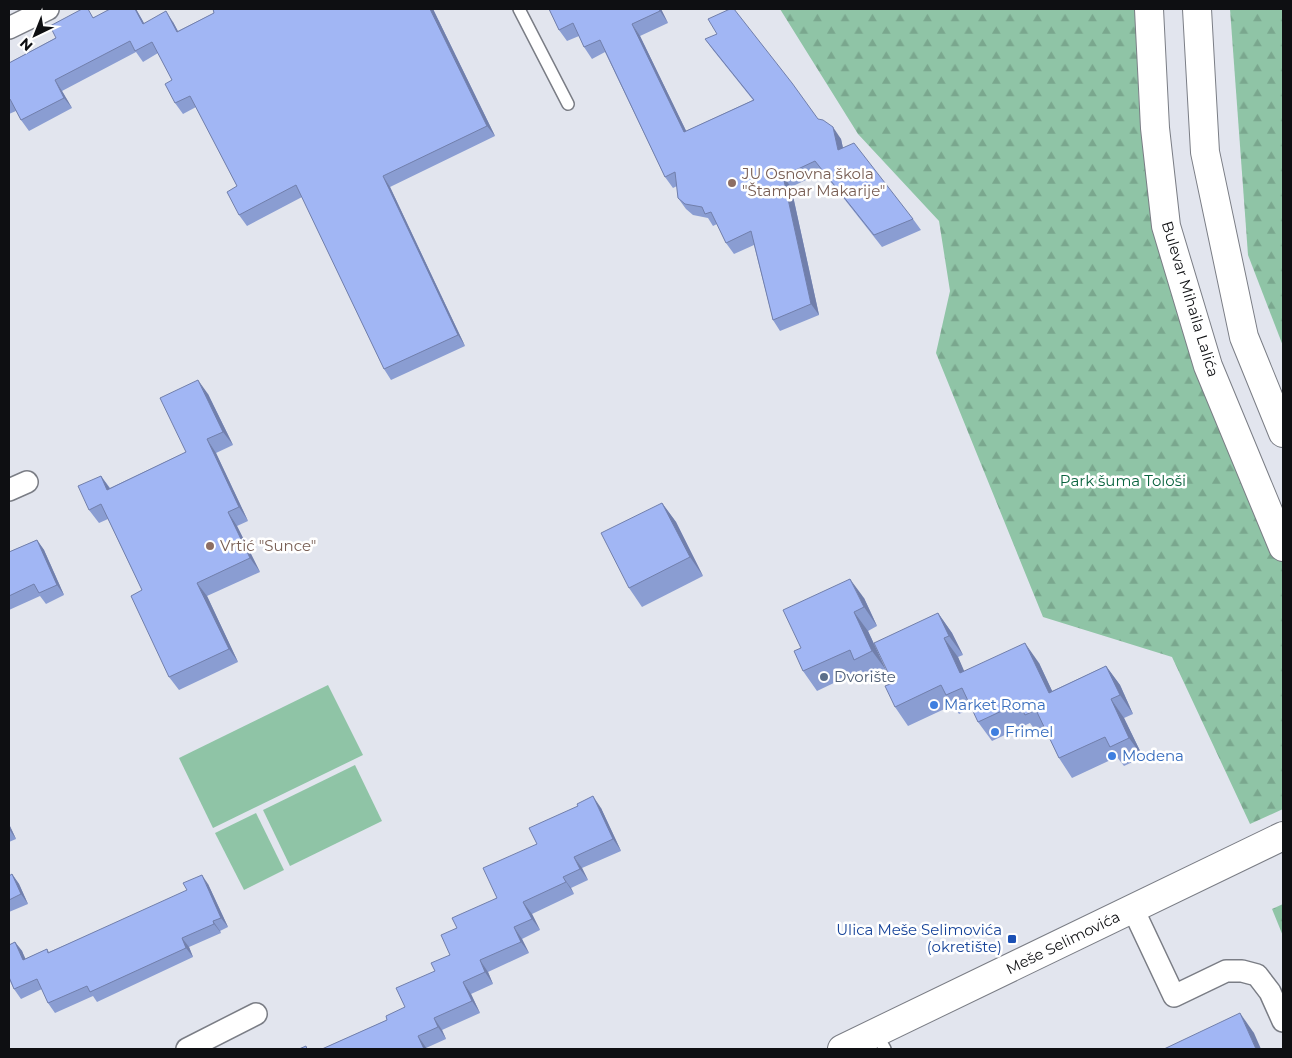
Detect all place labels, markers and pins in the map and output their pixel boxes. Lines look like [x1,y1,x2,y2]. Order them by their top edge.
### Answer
place label: JU Osnovna škola "Štampar Makarije" [741,164,885,200]
marker: JU Osnovna škola "Štampar Makarije" [726,177,738,189]
place label: Vrtić "Sunce" [220,536,316,555]
marker: Vrtić "Sunce" [204,540,216,552]
place label: Dvorište [834,667,896,686]
marker: Dvorište [818,671,830,683]
place label: Market Roma [944,695,1046,714]
marker: Market Roma [928,699,940,711]
place label: Frimel [1005,722,1053,741]
marker: Frimel [989,726,1001,738]
place label: Modena [1122,746,1184,765]
marker: Modena [1106,750,1118,762]
place label: Ulica Meše Selimovića (okretište) [836,920,1002,956]
marker: Ulica Meše Selimovića (okretište) [1006,933,1018,945]

